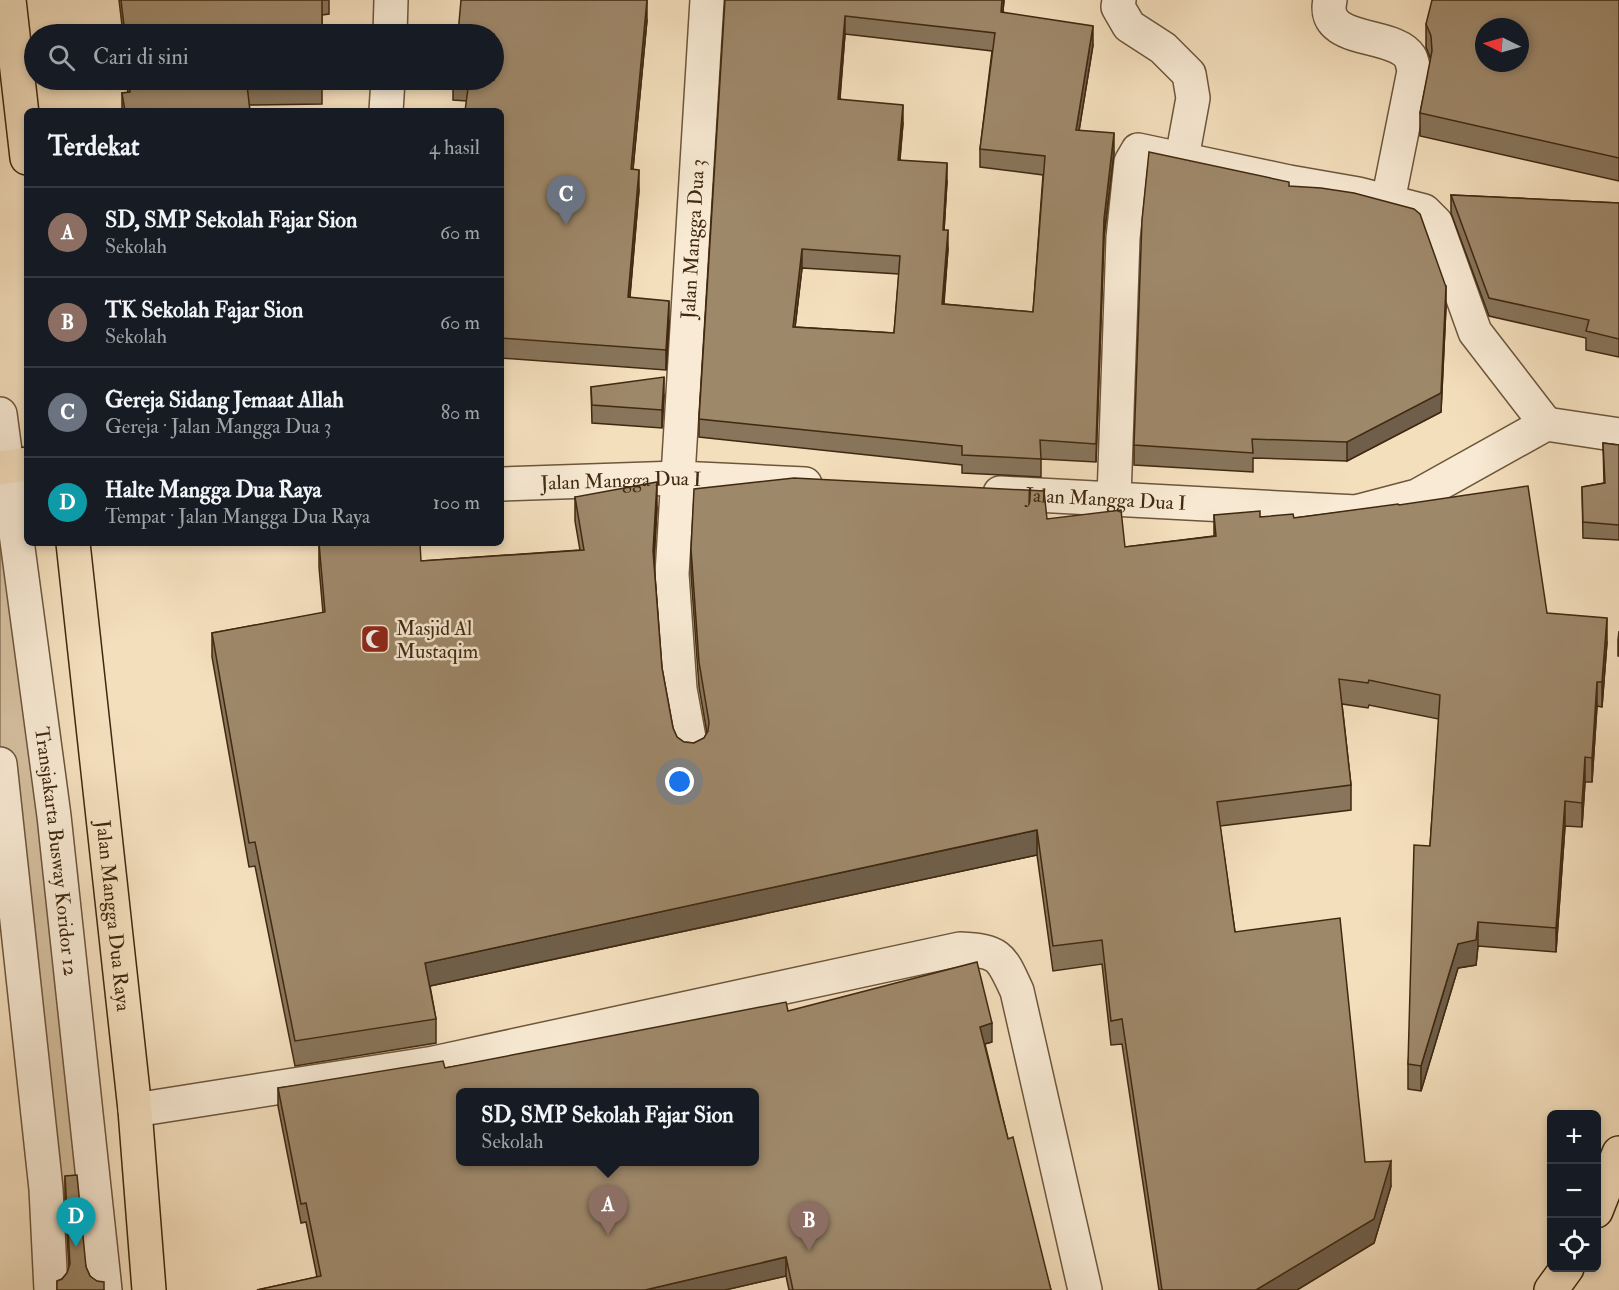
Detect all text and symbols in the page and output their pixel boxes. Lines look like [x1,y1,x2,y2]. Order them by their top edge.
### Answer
north arrow [1475,18,1529,72]
search box [24,24,504,90]
icon: search [45,41,78,74]
text: Cari di sini [93,43,189,71]
text: Terdekat [48,131,139,163]
text: 4 hasil [429,135,480,160]
street label: Jalan Mangga Dua 3 [676,158,710,321]
pin: C [546,176,586,225]
text: SD, SMP Sekolah Fajar Sion [105,206,357,234]
text: A [61,220,74,245]
text: 60 m [440,220,480,245]
text: Sekolah [105,234,167,259]
text: TK Sekolah Fajar Sion [105,296,303,324]
text: B [61,310,74,335]
text: 60 m [440,310,480,335]
text: Sekolah [105,324,167,349]
text: Gereja Sidang Jemaat Allah [105,386,344,414]
text: C [60,400,75,425]
text: 80 m [441,400,480,425]
text: Gereja · Jalan Mangga Dua 3 [105,414,332,439]
street label: Jalan Mangga Dua I [539,466,702,496]
text: Halte Mangga Dua Raya [105,476,322,504]
street label: Jalan Mangga Dua I [1024,482,1187,516]
text: D [59,490,76,515]
text: 100 m [433,490,480,515]
text: Tempat · Jalan Mangga Dua Raya [105,504,370,529]
place label: Masjid Al Mustaqim [396,616,479,664]
mosque icon: Masjid Al Mustaqim [359,623,391,655]
street label: Transjakarta Busway Koridor 12 [29,725,83,977]
your location [665,767,694,796]
street label: Jalan Mangga Dua Raya [90,818,136,1013]
popup [456,1088,759,1166]
text: SD, SMP Sekolah Fajar Sion [481,1101,734,1129]
map controls [1547,1110,1601,1272]
button: + [1547,1110,1601,1164]
text: Sekolah [481,1129,543,1154]
button: − [1547,1164,1601,1218]
pin: A [588,1186,628,1235]
pin: D [56,1198,96,1247]
pin: B [790,1202,828,1251]
button: locate [1547,1218,1601,1272]

